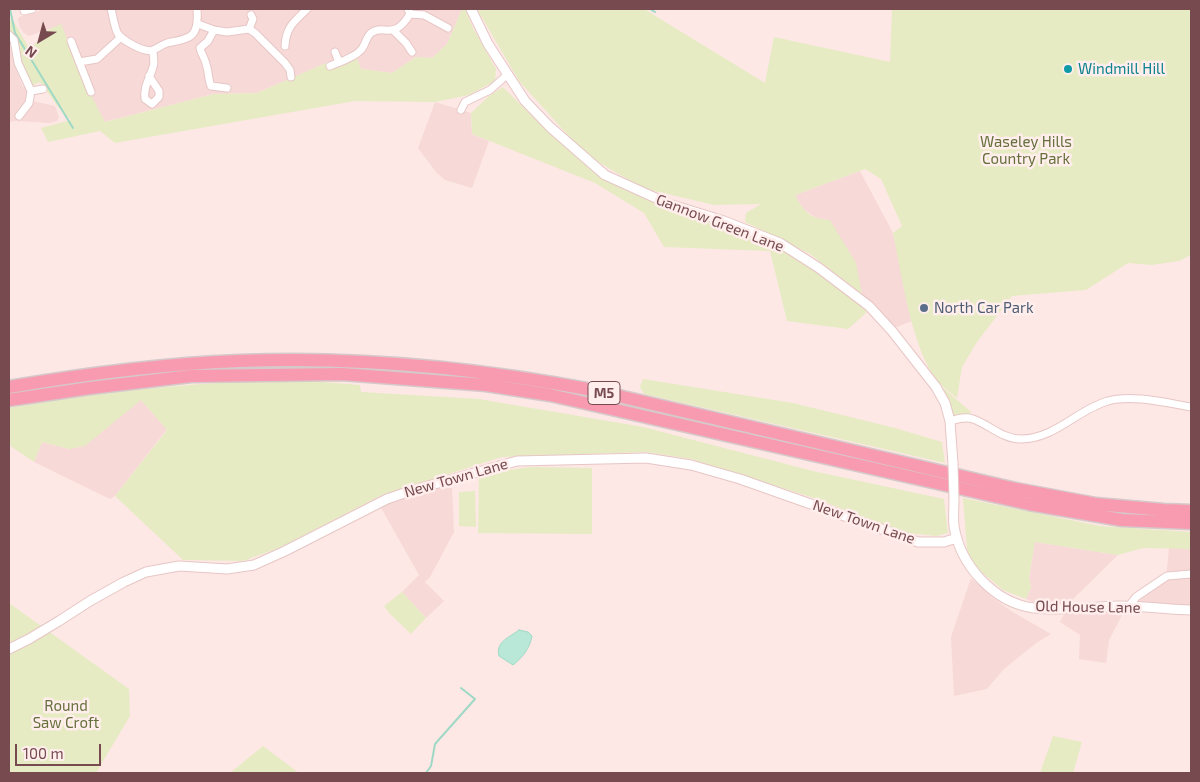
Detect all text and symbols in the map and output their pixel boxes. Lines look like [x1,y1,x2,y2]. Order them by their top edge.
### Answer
north arrow [15,15,65,65]
text: N [22,43,40,62]
place label: Windmill Hill [1078,60,1165,78]
marker: Windmill Hill [1062,63,1074,75]
park label: Waseley Hills Country Park [980,133,1072,168]
street label: Gannow Green Lane [654,190,786,256]
place label: North Car Park [934,299,1034,317]
marker: North Car Park [918,302,930,314]
road number: M5 [588,382,620,404]
street label: New Town Lane [402,455,510,501]
street label: New Town Lane [810,496,918,548]
street label: Old House Lane [1035,597,1141,617]
park label: Round Saw Croft [33,697,99,732]
scale bar [18,734,104,766]
text: 100 m [23,744,64,762]

